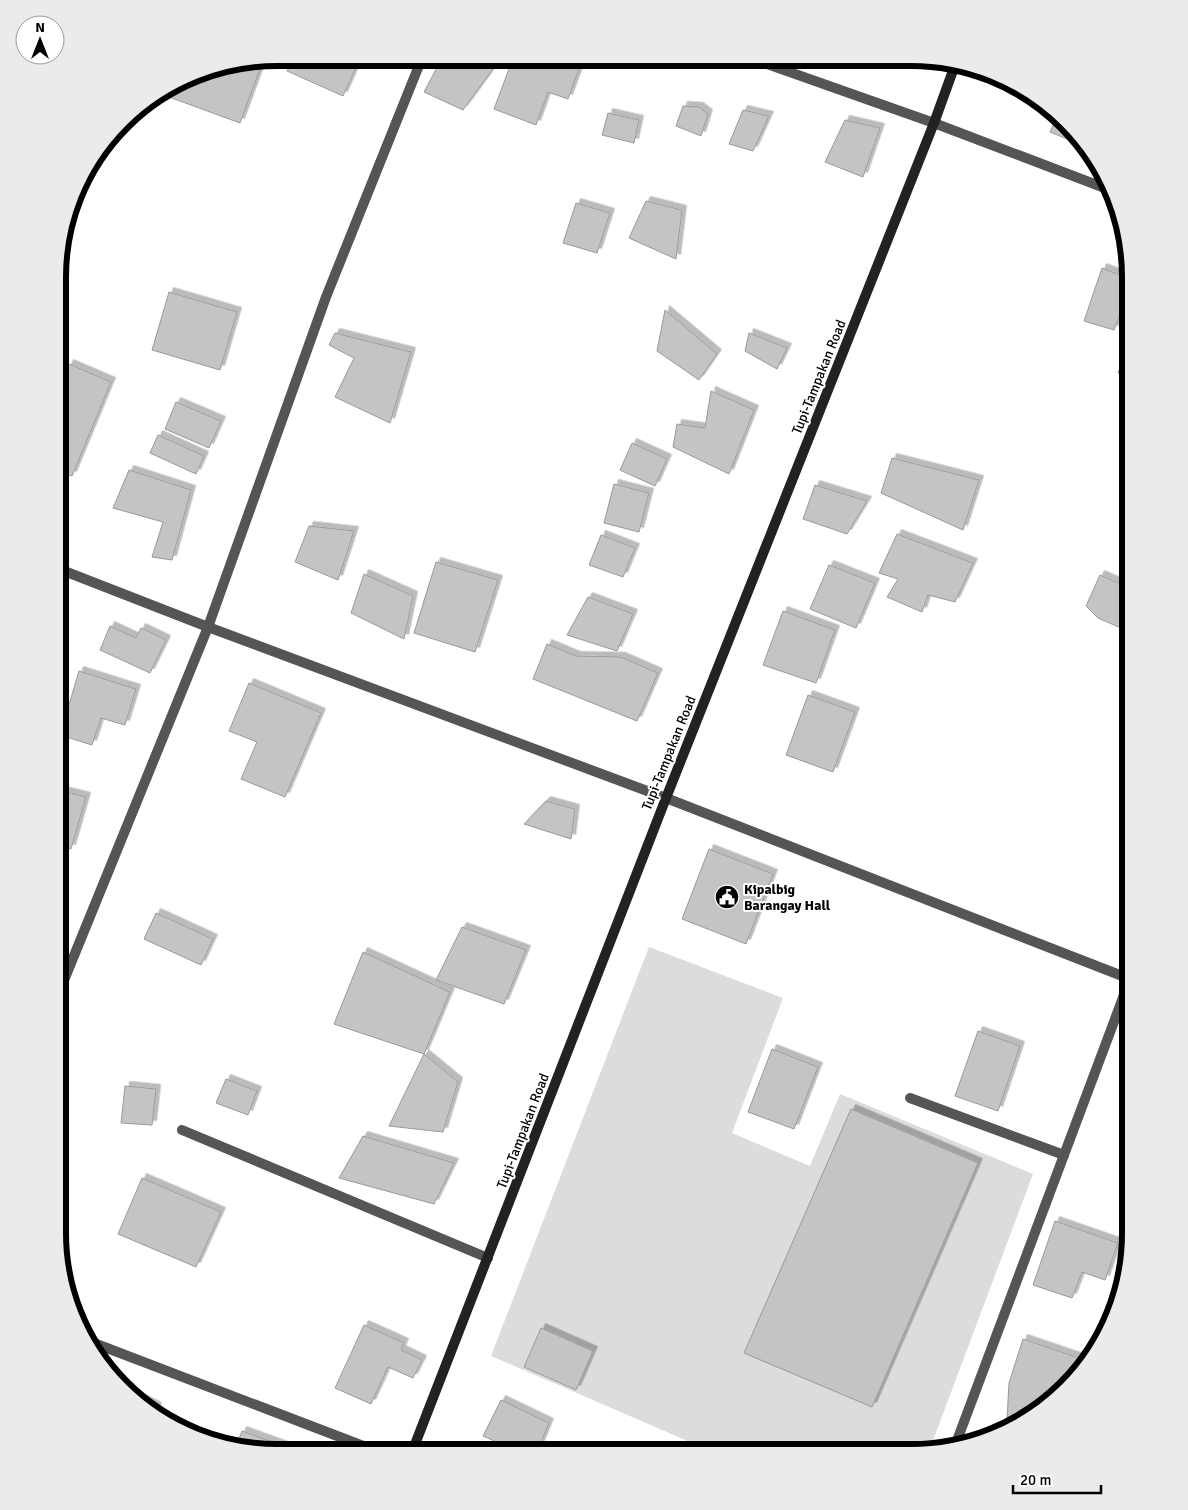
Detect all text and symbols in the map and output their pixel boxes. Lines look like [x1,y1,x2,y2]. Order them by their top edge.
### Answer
north arrow [15,15,65,65]
text: N [35,19,45,36]
street label: Tupi-Tampakan Road [788,317,850,437]
street label: Tupi-Tampakan Road [638,693,700,813]
place label: Kipalbig Barangay Hall [744,881,831,914]
public building icon: Kipalbig Barangay Hall [714,884,740,910]
street label: Tupi-Tampakan Road [493,1071,553,1191]
scale bar [1013,1462,1100,1494]
text: 20 m [1020,1471,1051,1489]

